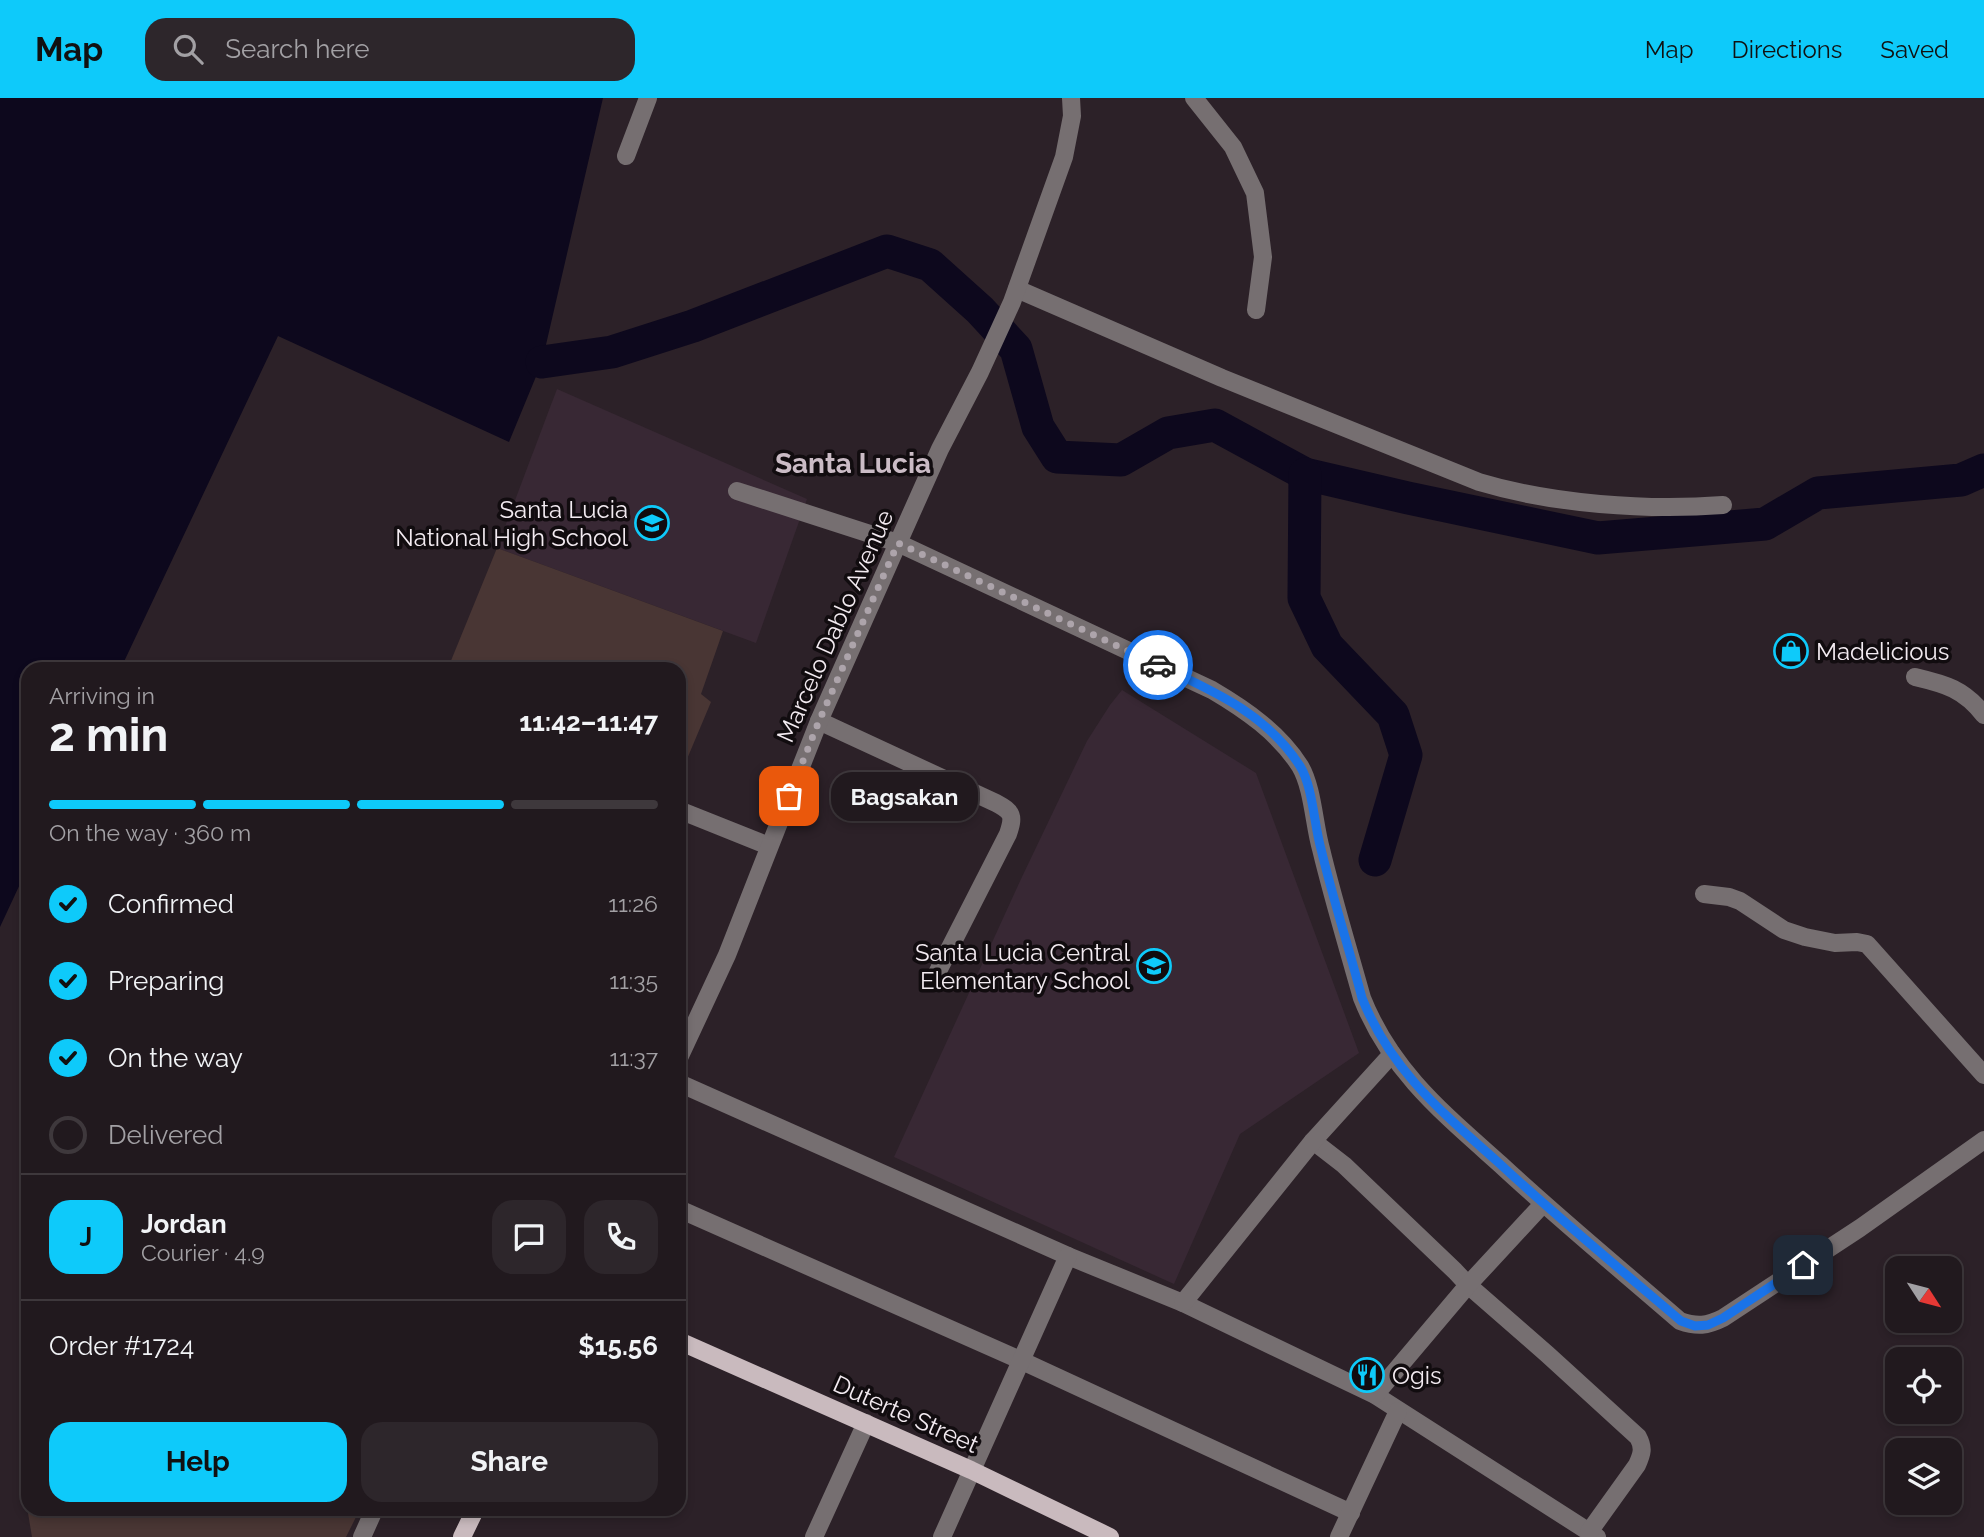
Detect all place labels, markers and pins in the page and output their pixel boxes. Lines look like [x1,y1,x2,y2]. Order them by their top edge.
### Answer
place label: Santa Lucia National High School [395,495,628,552]
school or university icon: Santa Lucia National High School [633,504,671,542]
shop icon: Madelicious [1772,632,1810,670]
place label: Madelicious [1816,637,1949,666]
pin [759,766,819,826]
callout: Bagsakan [831,772,978,820]
place label: Santa Lucia Central Elementary School [915,938,1130,995]
school or university icon: Santa Lucia Central Elementary School [1135,947,1173,985]
pin [1773,1235,1833,1295]
restaurant icon: Ogis [1348,1356,1386,1394]
place label: Ogis [1392,1361,1442,1390]

